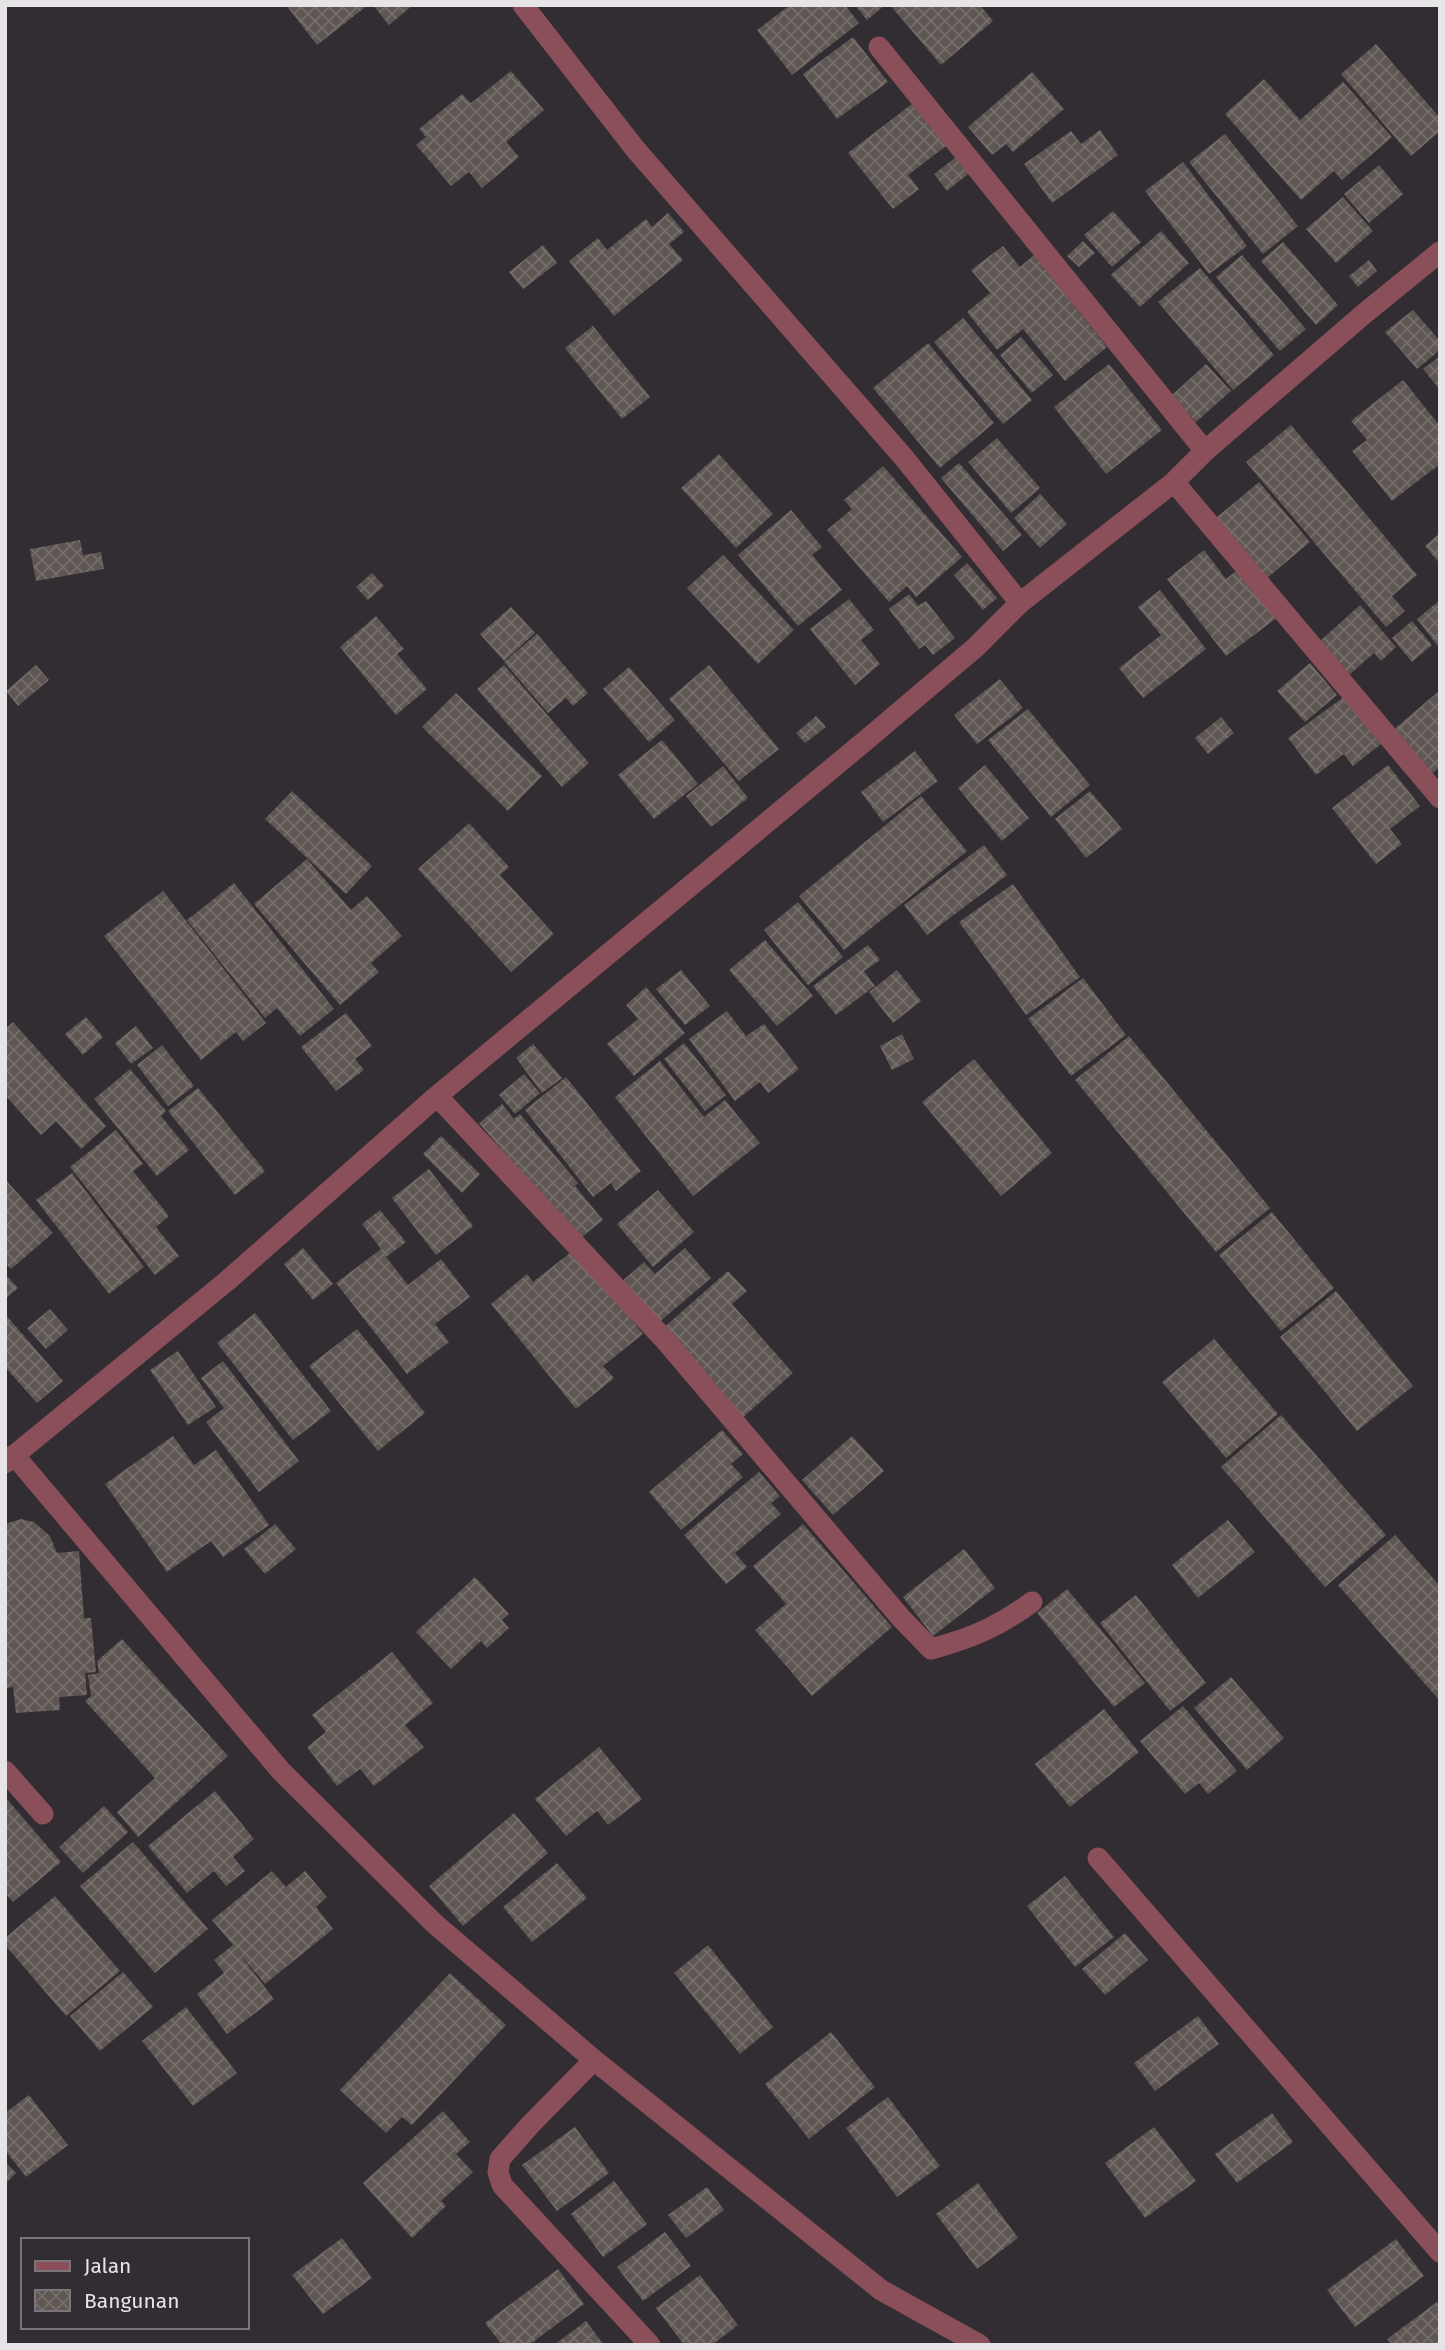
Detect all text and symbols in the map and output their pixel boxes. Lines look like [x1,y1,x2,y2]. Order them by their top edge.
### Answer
legend [21,2238,248,2329]
text: Jalan [84,2253,131,2279]
text: Bangunan [84,2288,179,2314]

